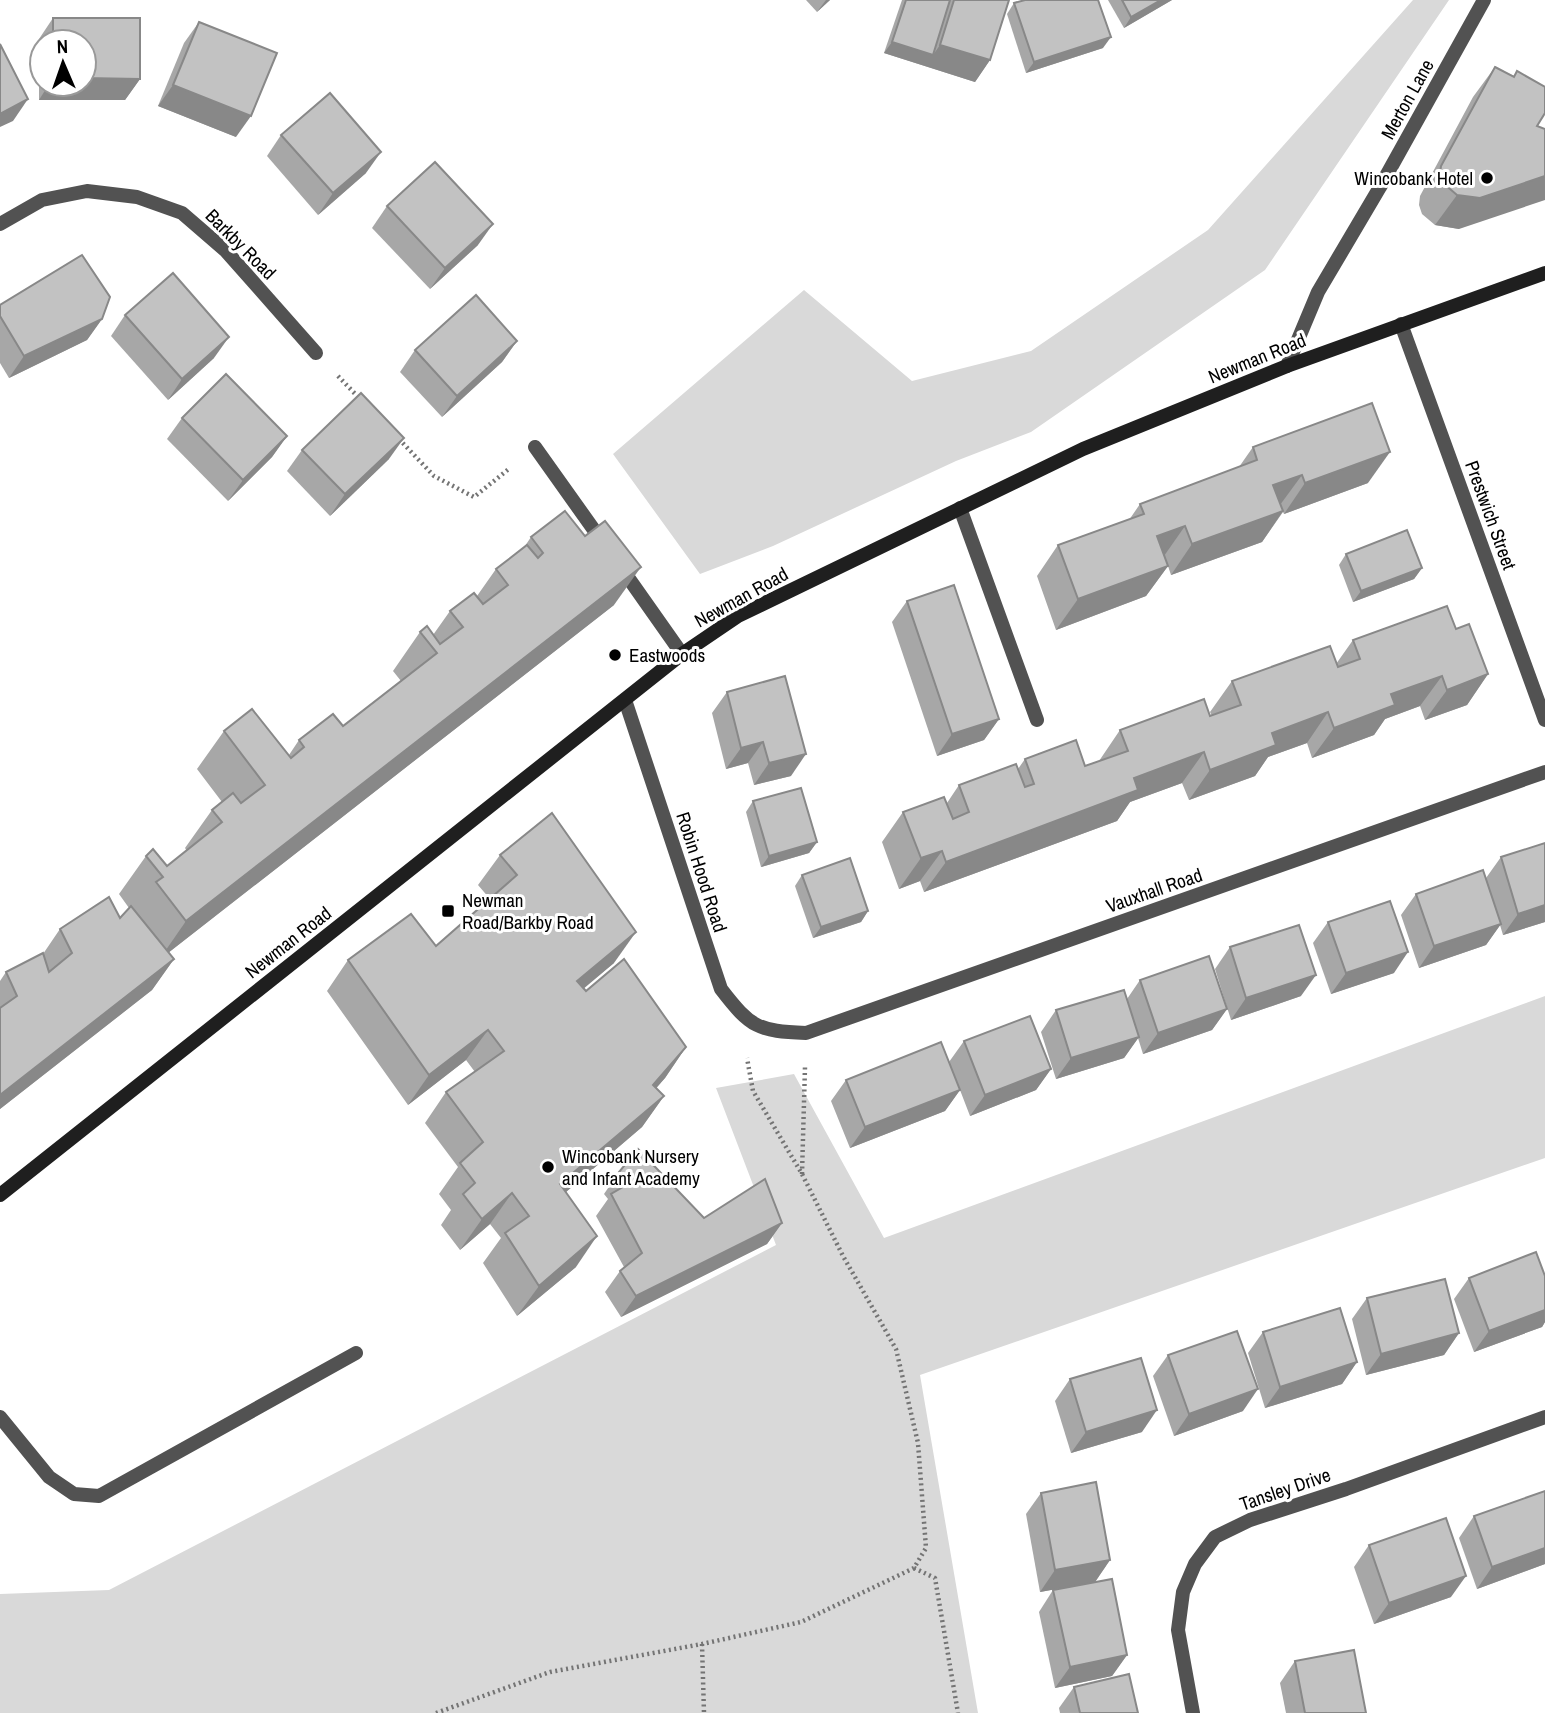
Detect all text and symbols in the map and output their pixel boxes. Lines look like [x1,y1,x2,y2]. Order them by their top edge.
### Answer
north arrow [28,28,98,98]
text: N [56,33,68,59]
street label: Merton Lane [1374,54,1440,144]
place label: Wincobank Hotel [1354,165,1473,191]
marker: Wincobank Hotel [1479,170,1495,186]
street label: Barkby Road [200,203,282,285]
street label: Newman Road [1204,327,1310,389]
street label: Prestwich Street [1459,457,1523,574]
street label: Newman Road [690,561,792,633]
place label: Eastwoods [629,642,705,668]
marker: Eastwoods [607,647,623,663]
street label: Robin Hood Road [670,809,734,935]
street label: Vauxhall Road [1102,861,1206,919]
place label: Newman Road/Barkby Road [462,887,594,935]
street label: Newman Road [239,900,337,984]
marker: Newman Road/Barkby Road [440,903,456,919]
place label: Wincobank Nursery and Infant Academy [562,1143,700,1191]
marker: Wincobank Nursery and Infant Academy [540,1159,556,1175]
street label: Tansley Drive [1236,1461,1334,1517]

